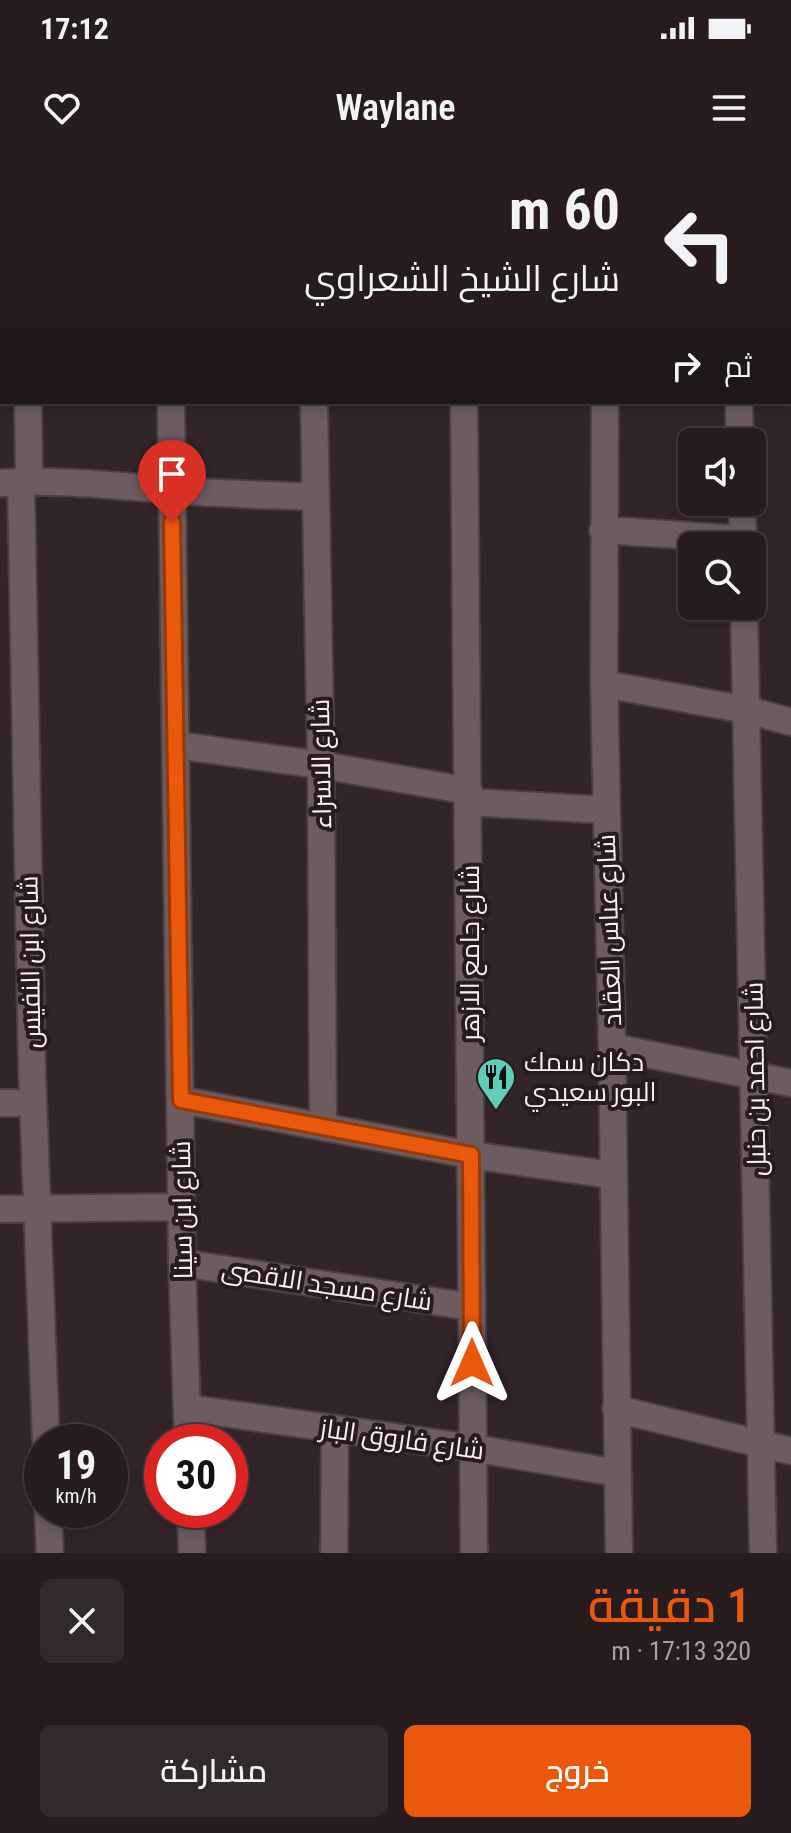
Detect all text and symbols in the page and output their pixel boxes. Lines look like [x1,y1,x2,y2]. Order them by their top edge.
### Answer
text: 17:12 [40,11,109,46]
icon: heart [40,86,84,130]
icon: menu [707,86,751,130]
text: Waylane [336,87,455,129]
text: 60 m [509,177,620,243]
icon: left [648,192,752,296]
text: شارع الشيخ الشعراوي [304,258,620,300]
icon: right [664,344,708,388]
text: ثم [724,349,752,384]
map controls [678,428,766,620]
button: sound [678,428,766,516]
pin [138,440,206,522]
icon: arrive [150,452,194,496]
button: search [678,532,766,620]
street label: شارع الاسراء [305,699,339,829]
street label: شارع عباس العقاد [591,833,629,1026]
street label: شارع جامع الازهر [455,865,487,1043]
street label: شارع ابن النفيس [13,875,49,1049]
street label: شارع احمد بن حنبل [738,982,774,1176]
place label: دكان سمك البور سعيدي [524,1047,657,1112]
restaurant icon: دكان سمك البور سعيدي [475,1056,517,1111]
street label: شارع ابن سينا [166,1140,200,1280]
street label: شارع مسجد الاقصى [219,1254,434,1318]
position arrow [430,1321,514,1405]
street label: شارع فاروق الباز [316,1412,486,1467]
speed limit sign: 30 [144,1424,248,1528]
text: 19 [56,1442,96,1489]
text: km/h [55,1484,97,1508]
text: 1 دقيقة [588,1577,751,1634]
button: close [40,1579,124,1663]
text: 320 m · 17:13 [611,1636,751,1666]
button: مشاركة [40,1725,388,1817]
button: خروج [404,1725,751,1817]

